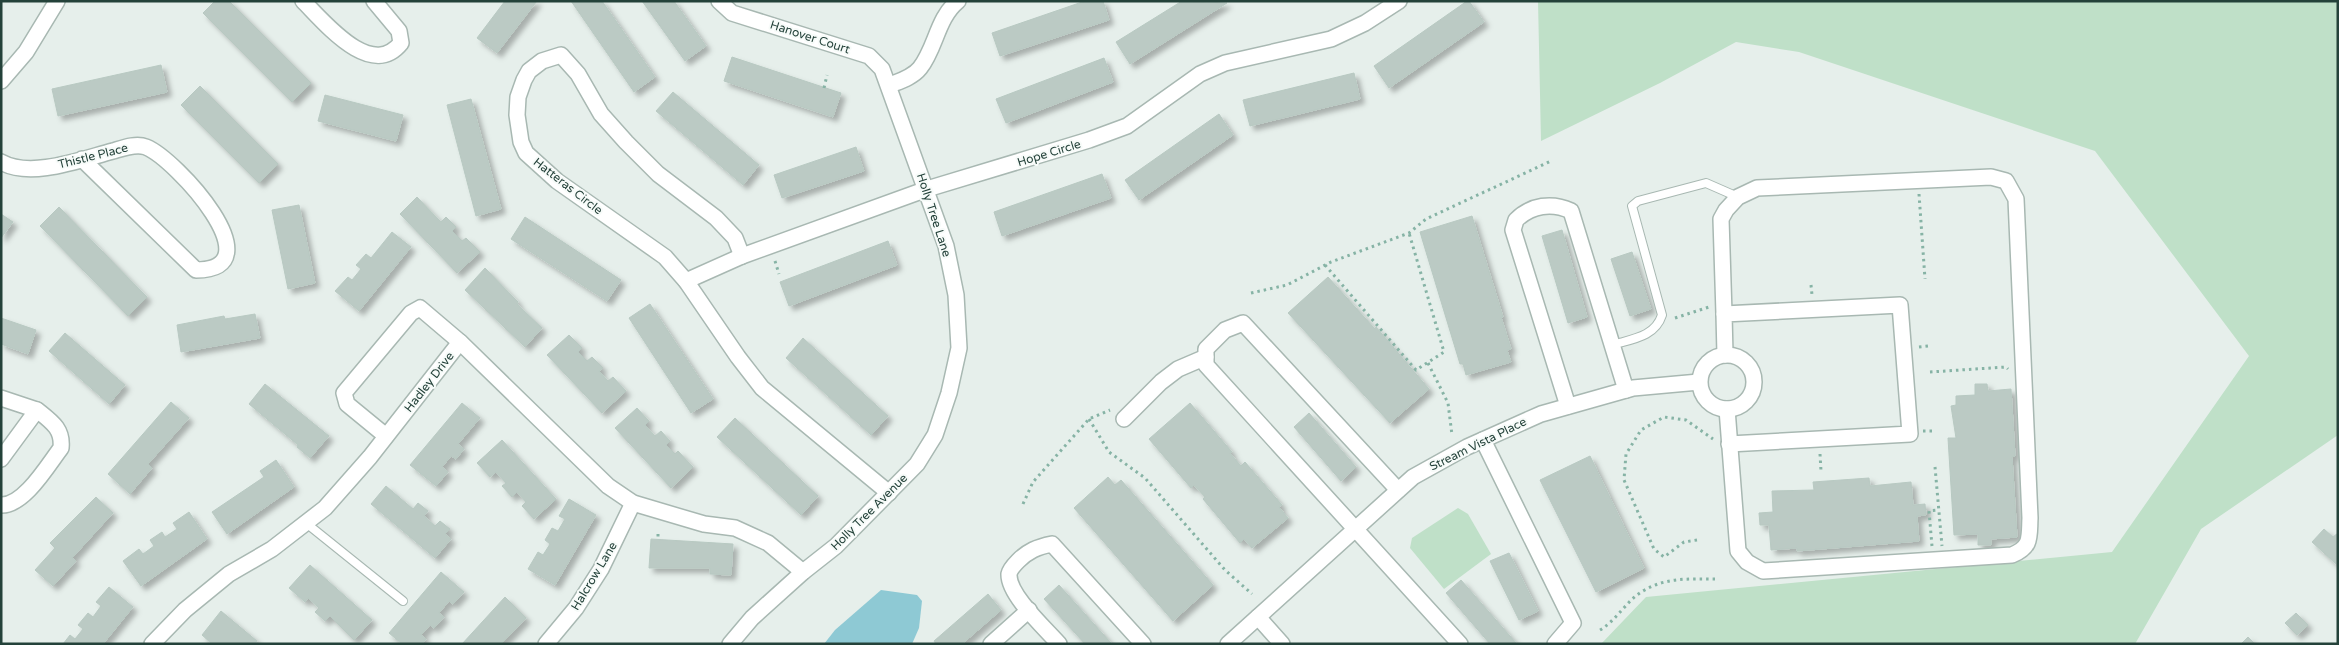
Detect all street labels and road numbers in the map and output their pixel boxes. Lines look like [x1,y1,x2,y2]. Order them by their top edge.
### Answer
street label: Hanover Court [768,18,852,57]
street label: Hope Circle [1016,137,1083,169]
street label: Thistle Place [57,140,130,171]
street label: Hatteras Circle [531,155,605,217]
street label: Holly Tree Lane [914,171,954,259]
street label: Hadley Drive [401,349,457,415]
street label: Stream Vista Place [1427,414,1529,474]
street label: Holly Tree Avenue [828,471,910,553]
street label: Halcrow Lane [568,539,620,613]

